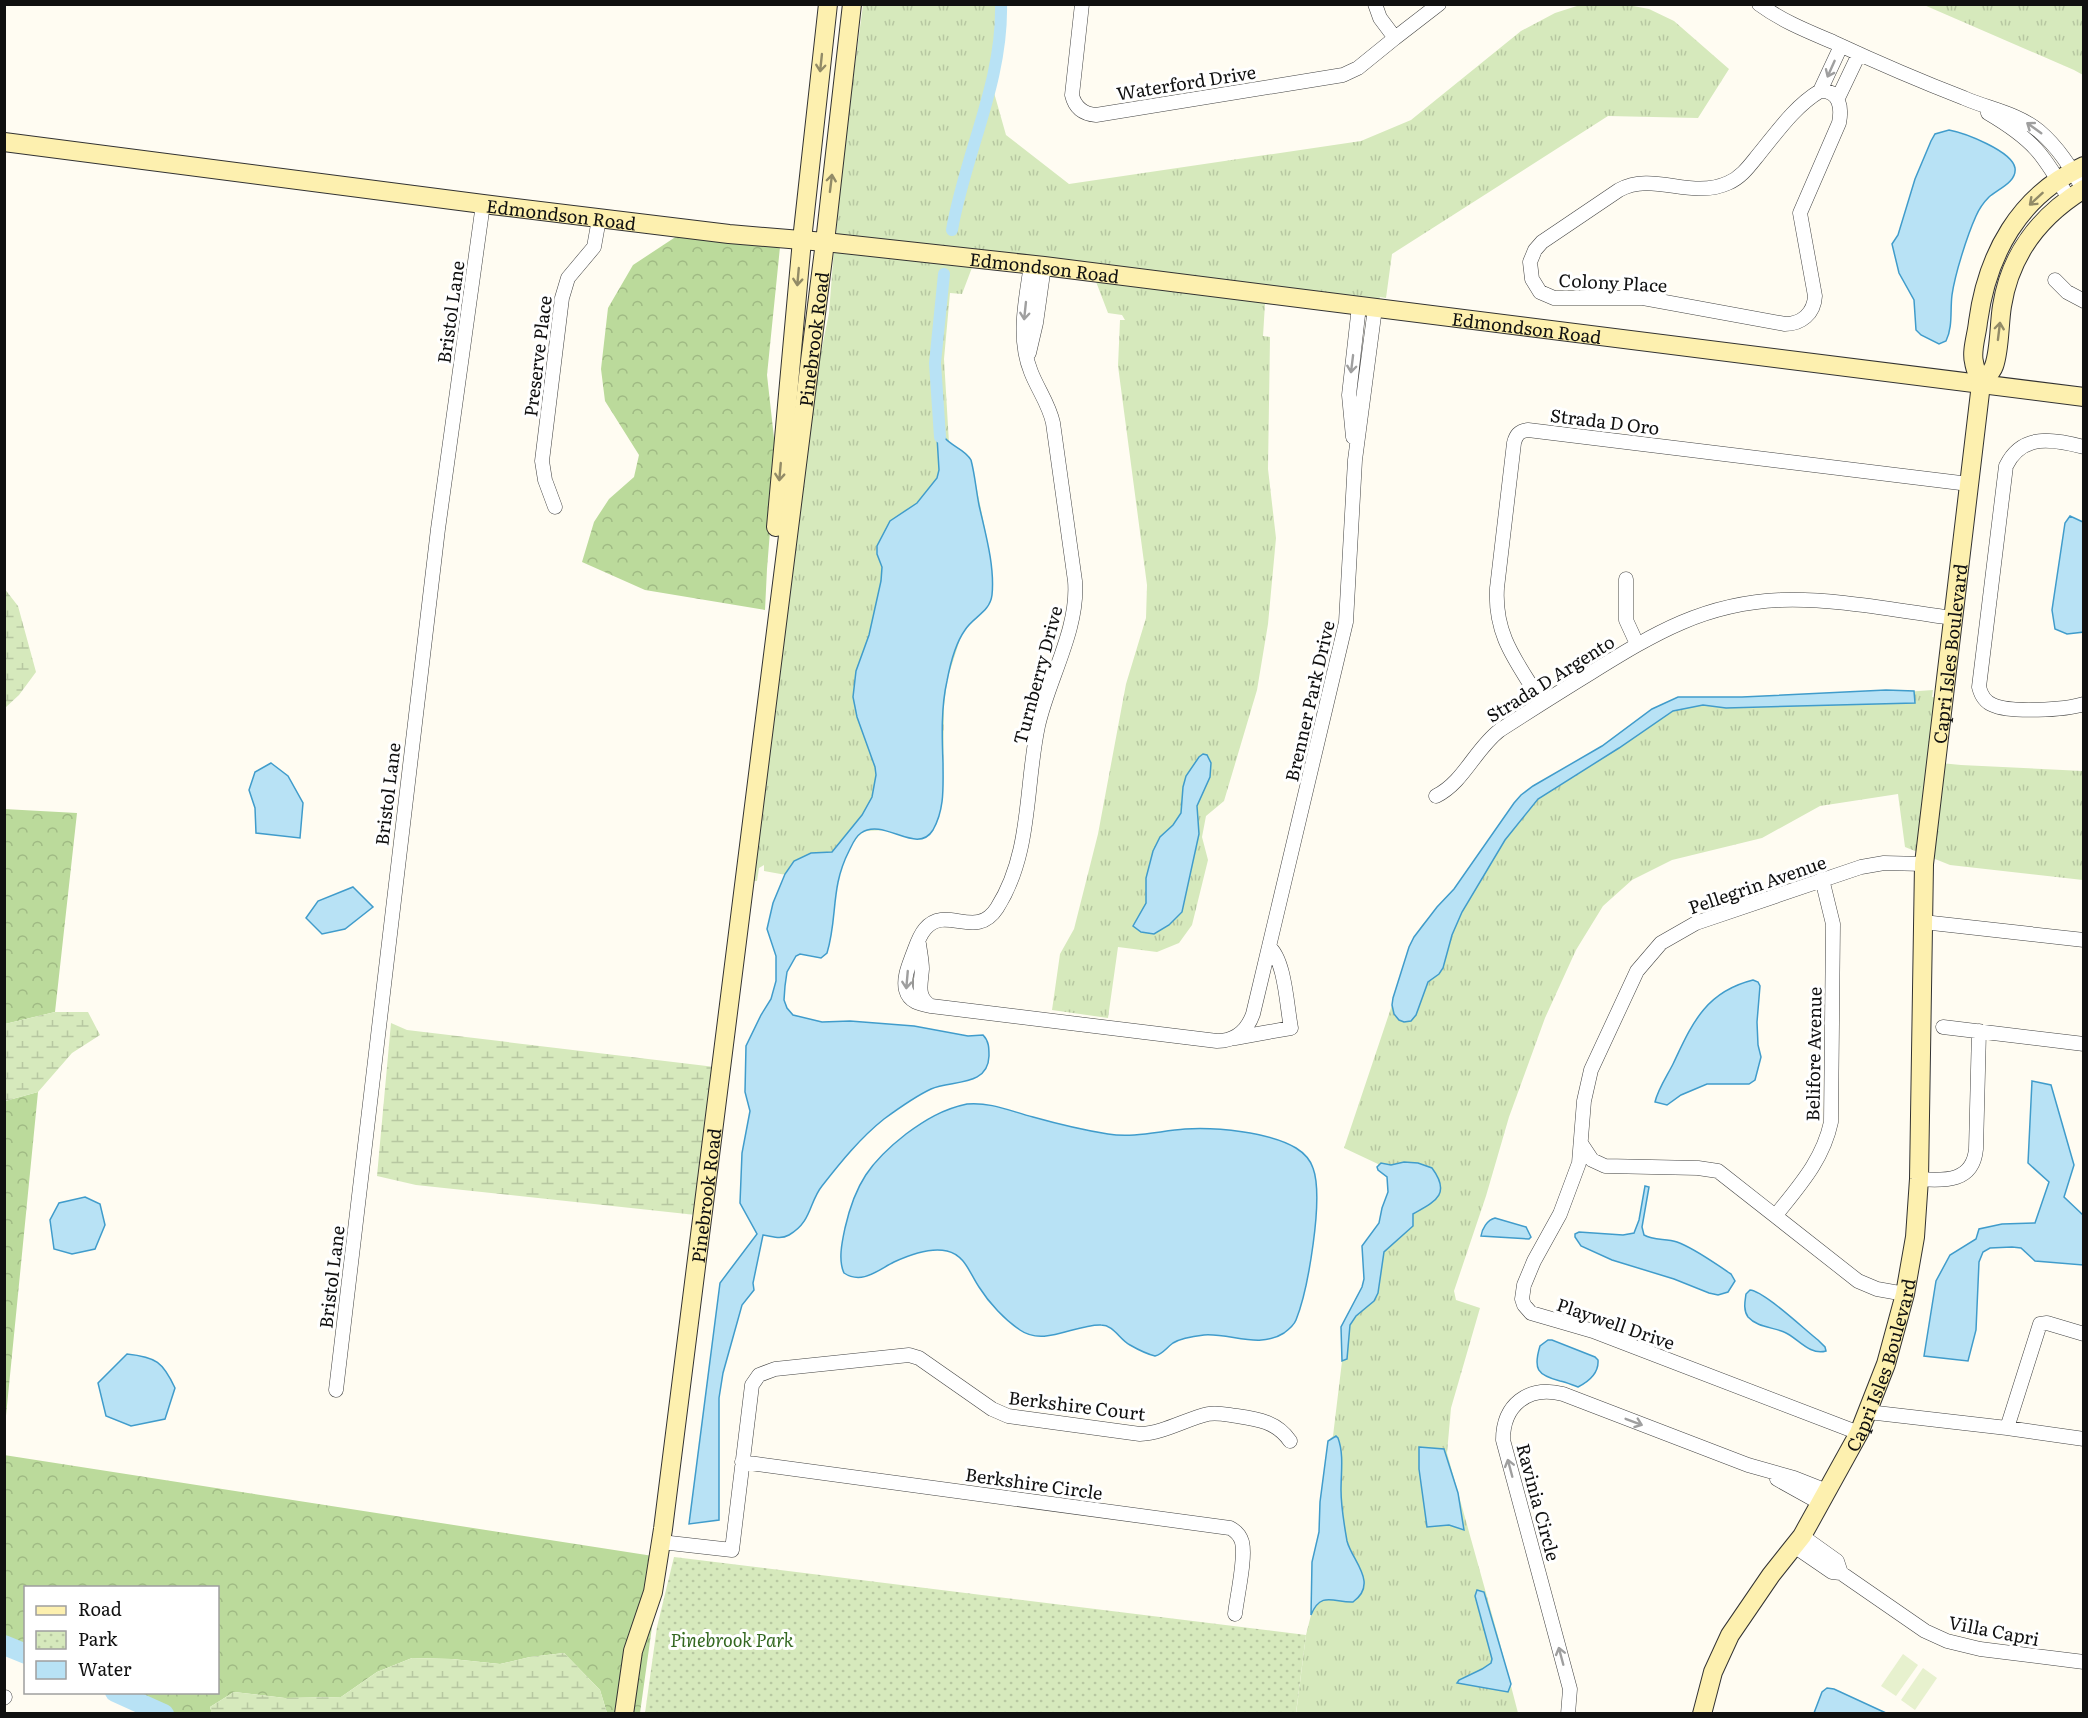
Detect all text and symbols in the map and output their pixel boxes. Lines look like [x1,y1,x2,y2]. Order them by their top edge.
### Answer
one-way arrow [815,52,826,72]
street label: Waterford Drive [1114,58,1258,106]
one-way arrow [1824,59,1836,77]
one-way arrow [2026,122,2042,134]
one-way arrow [826,174,837,194]
street label: Edmondson Road [485,191,638,236]
one-way arrow [2028,192,2043,206]
street label: Edmondson Road [968,244,1121,289]
street label: Bristol Lane [429,259,471,365]
street label: Colony Place [1558,266,1668,298]
one-way arrow [792,267,803,287]
street label: Pinebrook Road [791,270,835,408]
street label: Preserve Place [516,294,558,418]
one-way arrow [1019,301,1030,321]
street label: Edmondson Road [1450,304,1603,350]
one-way arrow [1993,321,2004,341]
one-way arrow [1347,353,1358,373]
street label: Strada D Oro [1549,401,1661,441]
one-way arrow [775,461,786,481]
street label: Capri Isles Boulevard [1925,562,1973,745]
street label: Turnberry Drive [1006,603,1068,747]
street label: Brenner Park Drive [1277,618,1341,784]
street label: Strada D Argento [1481,628,1619,728]
street label: Bristol Lane [367,741,407,847]
street label: Pellegrin Avenue [1684,848,1830,920]
one-way arrow [901,970,912,990]
street label: Belifore Avenue [1798,986,1828,1122]
street label: Pinebrook Road [683,1126,727,1264]
street label: Bristol Lane [311,1224,351,1330]
street label: Capri Isles Boulevard [1838,1276,1921,1456]
street label: Playwell Drive [1553,1290,1679,1356]
street label: Berkshire Court [1007,1383,1148,1427]
one-way arrow [1624,1417,1643,1428]
street label: Ravinia Circle [1510,1440,1568,1564]
one-way arrow [1504,1459,1516,1478]
street label: Berkshire Circle [964,1460,1104,1506]
legend [24,1586,219,1694]
text: Road [78,1595,122,1622]
street label: Villa Capri [1946,1608,2042,1652]
text: Park [78,1625,119,1652]
park label: Pinebrook Park [670,1626,794,1653]
one-way arrow [1555,1647,1567,1666]
text: Water [78,1655,132,1682]

